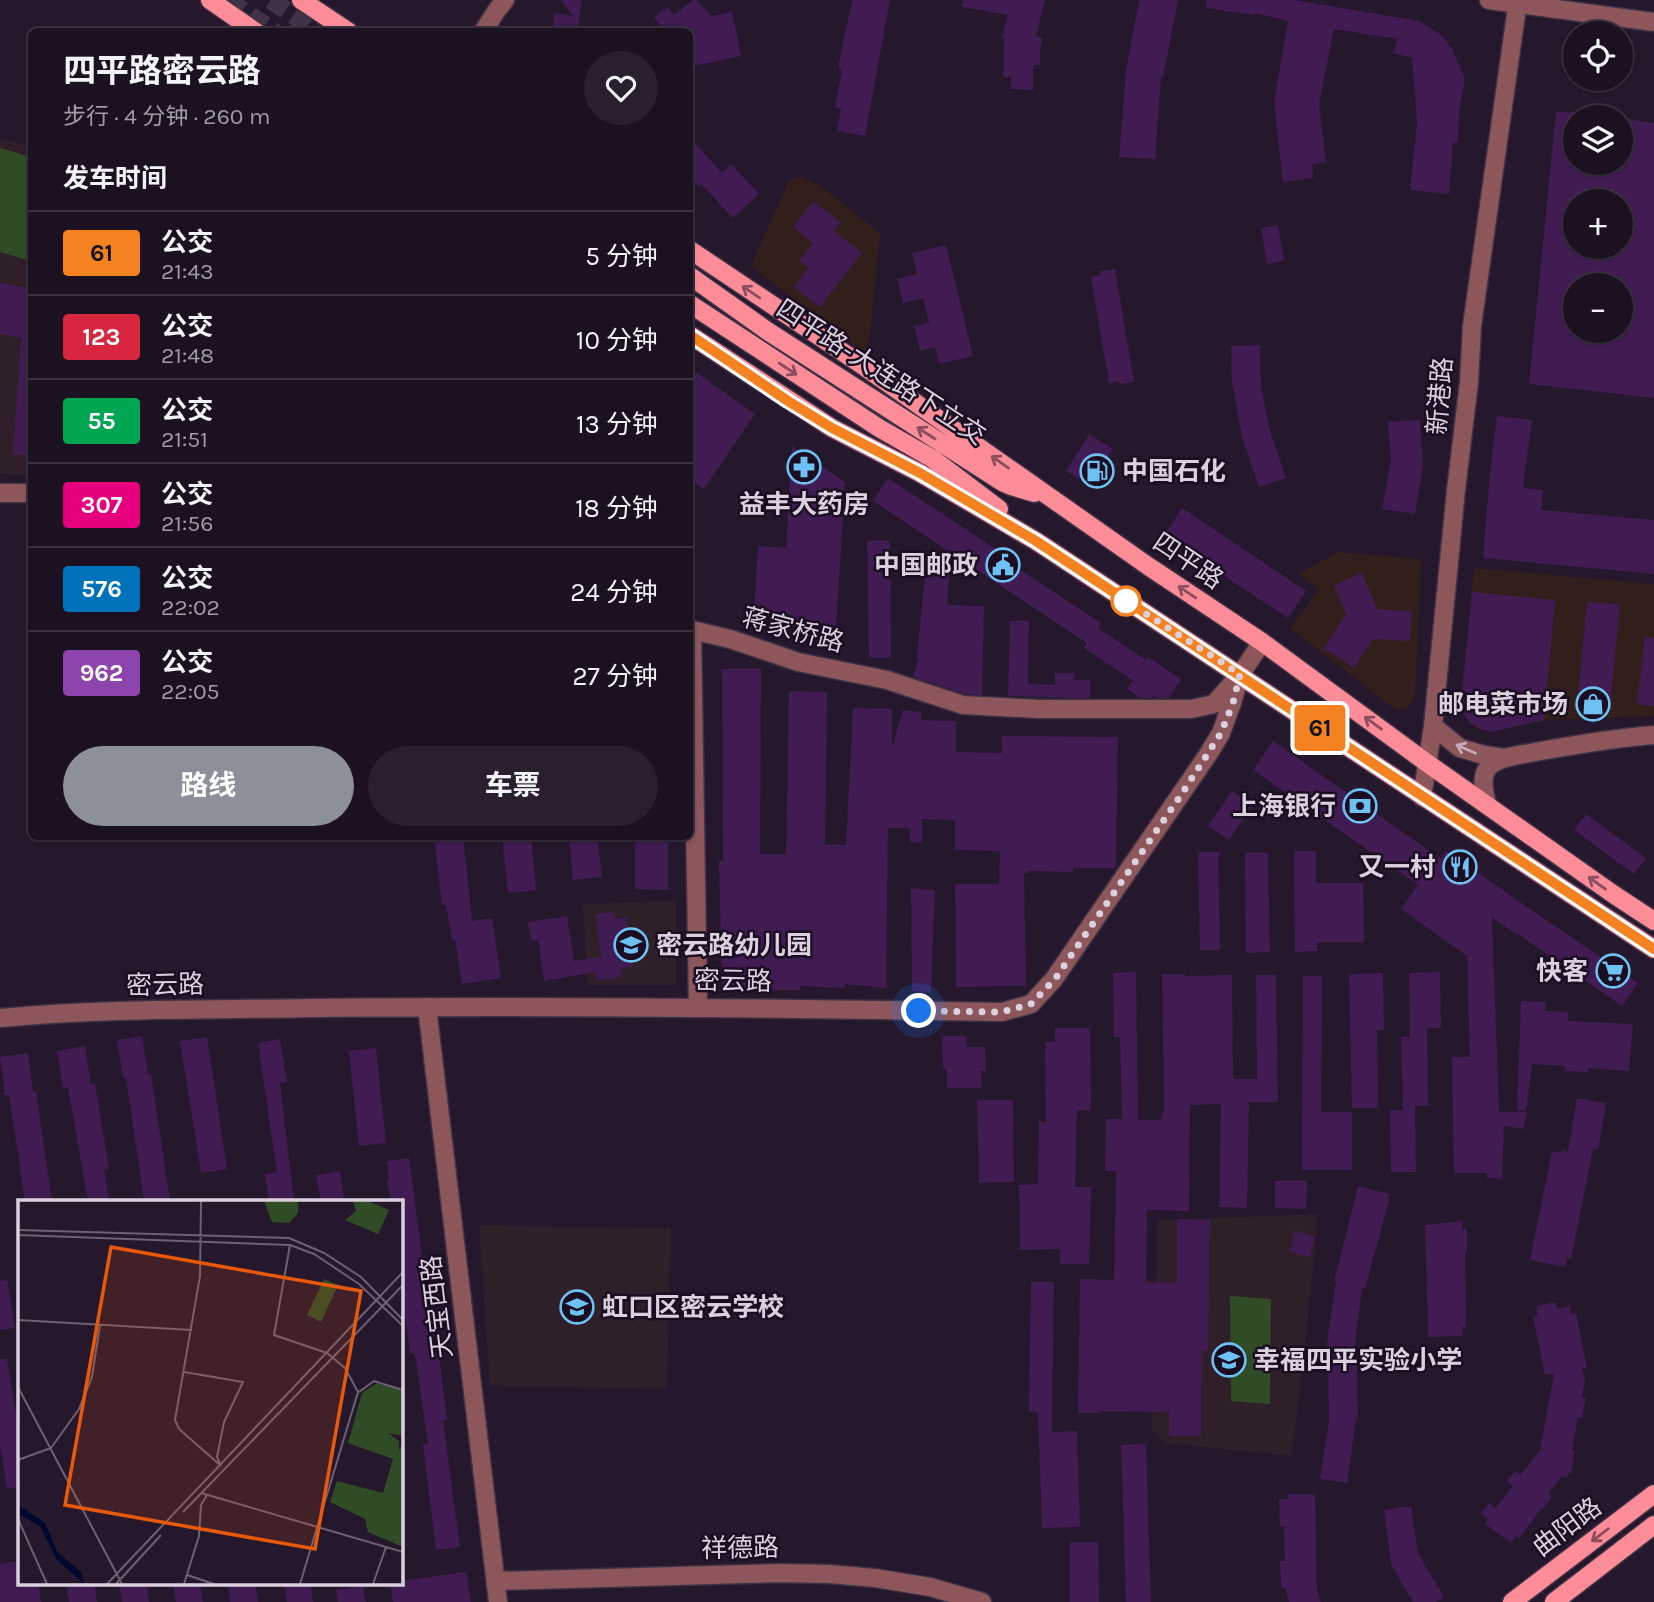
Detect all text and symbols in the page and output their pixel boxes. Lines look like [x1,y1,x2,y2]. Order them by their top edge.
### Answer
map controls [1563,21,1633,343]
button: locate [1563,21,1633,91]
button: heart [584,51,658,125]
text: 四平路密云路 [63,52,261,90]
text: 步行 · 4 分钟 · 260 m [63,103,271,130]
button: layers [1563,105,1633,175]
text: 发车时间 [63,163,167,194]
button: + [1563,189,1633,259]
text: 公交 [161,227,213,258]
text: 61 [90,239,113,267]
text: 5 分钟 [585,241,658,272]
text: 21:43 [161,258,214,285]
button: − [1563,273,1633,343]
one-way arrow [742,285,762,299]
street label: 四平路-大连路下立交 [771,293,991,451]
text: 公交 [161,311,213,342]
text: 123 [82,323,121,351]
text: 10 分钟 [576,325,658,356]
text: 21:48 [161,342,214,369]
street label: 新港路 [1421,356,1459,436]
one-way arrow [777,362,797,376]
text: 公交 [161,395,213,426]
text: 55 [88,407,115,435]
text: 13 分钟 [576,409,658,440]
one-way arrow [917,425,936,440]
text: 21:51 [161,426,208,453]
pharmacy icon: 益丰大药房 [785,448,823,486]
fuel station icon: 中国石化 [1078,452,1116,490]
one-way arrow [991,455,1010,469]
place label: 中国石化 [1122,456,1226,487]
text: 公交 [161,479,213,510]
place label: 益丰大药房 [739,489,869,520]
text: 307 [80,491,123,519]
text: 18 分钟 [575,493,658,524]
text: 21:56 [161,510,213,537]
street label: 四平路 [1147,526,1229,596]
public building icon: 中国邮政 [984,546,1022,584]
place label: 中国邮政 [874,550,978,581]
text: 公交 [161,563,213,594]
text: 576 [81,575,122,603]
text: 24 分钟 [570,577,658,608]
one-way arrow [1177,584,1197,598]
unlabelled marker [1111,586,1141,616]
text: 22:02 [161,594,220,621]
street label: 蒋家桥路 [739,602,847,658]
text: 公交 [161,647,213,678]
text: 962 [80,659,123,687]
text: 27 分钟 [573,661,658,692]
text: 22:05 [161,678,220,705]
shop icon: 邮电菜市场 [1574,685,1612,723]
place label: 邮电菜市场 [1438,689,1568,720]
line badge: 61 [1288,705,1352,751]
text: 61 [1308,714,1332,742]
one-way arrow [1363,716,1382,731]
one-way arrow [1456,742,1477,755]
button: 路线 [63,746,354,826]
button: 车票 [368,746,658,826]
bank icon: 上海银行 [1341,787,1379,825]
place label: 上海银行 [1232,791,1336,822]
restaurant icon: 又一村 [1441,848,1479,886]
place label: 又一村 [1358,852,1436,883]
one-way arrow [1588,876,1607,890]
school or university icon: 密云路幼儿园 [612,926,650,964]
place label: 密云路幼儿园 [656,930,812,961]
supermarket icon: 快客 [1594,952,1632,990]
place label: 快客 [1536,956,1588,987]
street label: 密云路 [694,965,772,997]
street label: 密云路 [126,969,204,1001]
your location [901,993,936,1028]
inset map [18,1200,402,1584]
street label: 天宝西路 [415,1253,459,1361]
school or university icon: 虹口区密云学校 [558,1288,596,1326]
place label: 虹口区密云学校 [602,1292,784,1323]
school or university icon: 幸福四平实验小学 [1210,1341,1248,1379]
place label: 幸福四平实验小学 [1254,1345,1462,1376]
street label: 曲阳路 [1527,1491,1607,1563]
one-way arrow [1590,1527,1609,1542]
street label: 祥德路 [701,1532,779,1564]

